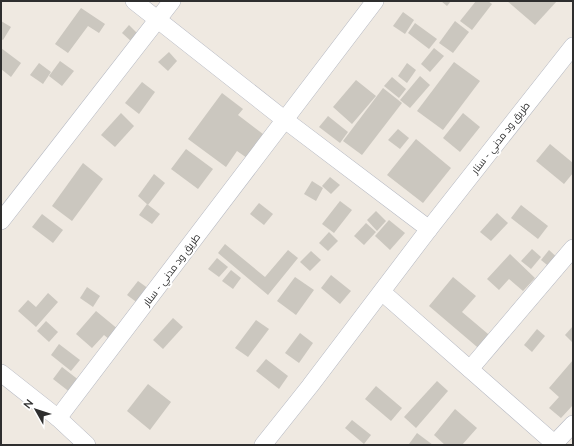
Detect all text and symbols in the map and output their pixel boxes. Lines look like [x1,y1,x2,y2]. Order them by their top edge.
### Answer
street label: طريق ود مدني - سنار [468,99,534,178]
street label: طريق ود مدني - سنار [139,231,204,310]
north arrow [16,390,56,430]
text: N [20,396,37,412]

